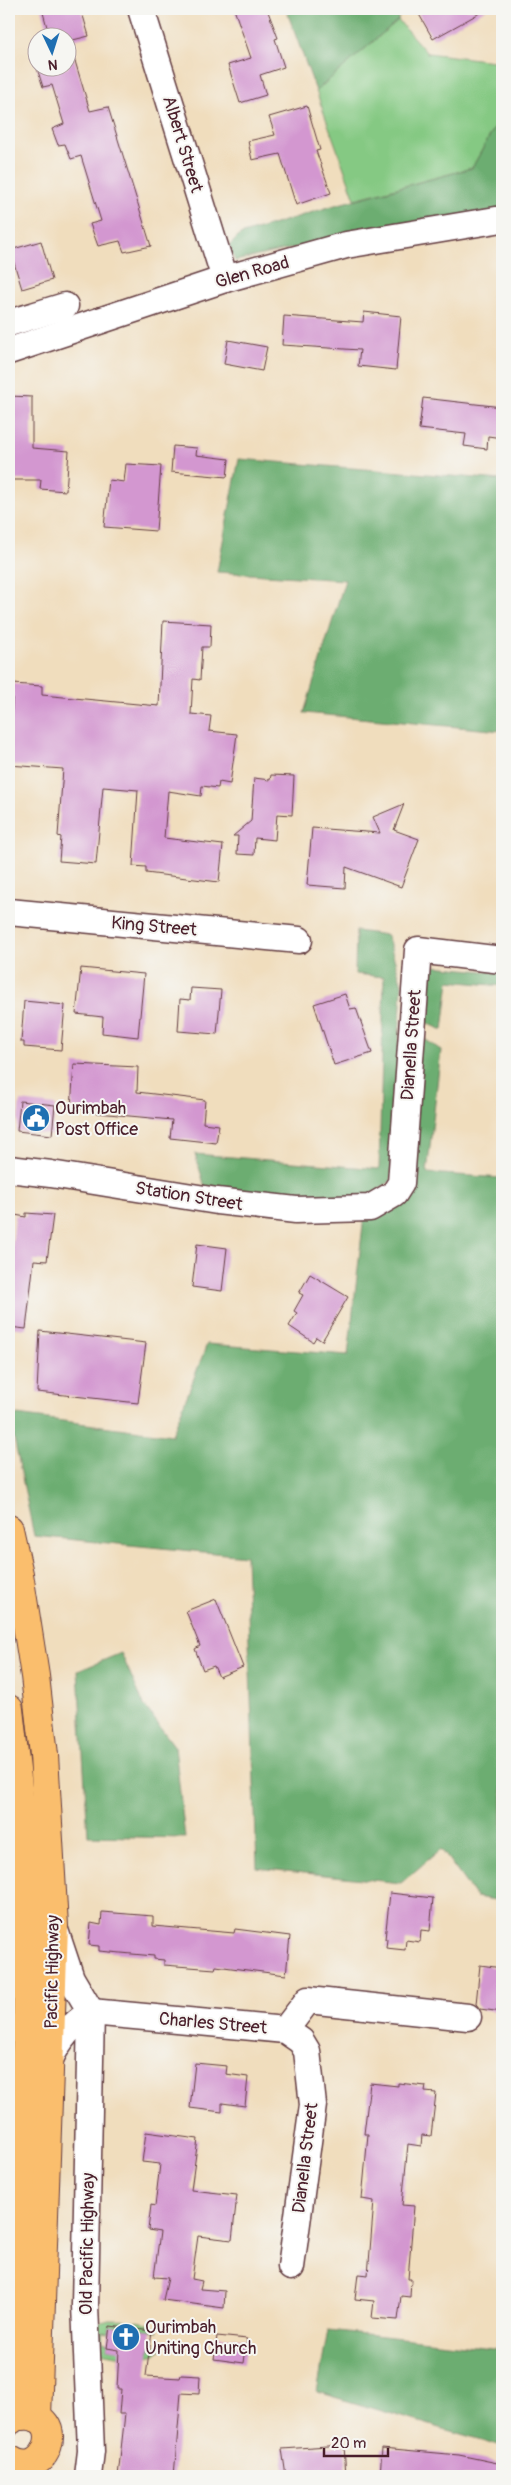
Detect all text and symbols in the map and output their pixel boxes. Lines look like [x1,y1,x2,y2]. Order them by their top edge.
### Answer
north arrow [28,28,78,78]
text: N [48,56,58,73]
street label: Albert Street [157,93,208,196]
street label: Glen Road [212,251,292,294]
street label: King Street [110,911,198,942]
street label: Dianella Street [396,988,427,1101]
place label: Ourimbah Post Office [55,1097,138,1141]
public building icon: Ourimbah Post Office [21,1103,51,1133]
street label: Station Street [134,1177,245,1216]
street label: Pacific Highway [40,1915,65,2029]
street label: Charles Street [158,2007,269,2040]
street label: Dianella Street [287,2101,324,2215]
street label: Old Pacific Highway [75,2172,100,2315]
place label: Ourimbah Uniting Church [145,2316,256,2360]
church icon: Ourimbah Uniting Church [111,2322,141,2352]
scale bar [324,2425,387,2457]
text: 20 m [331,2434,366,2453]

